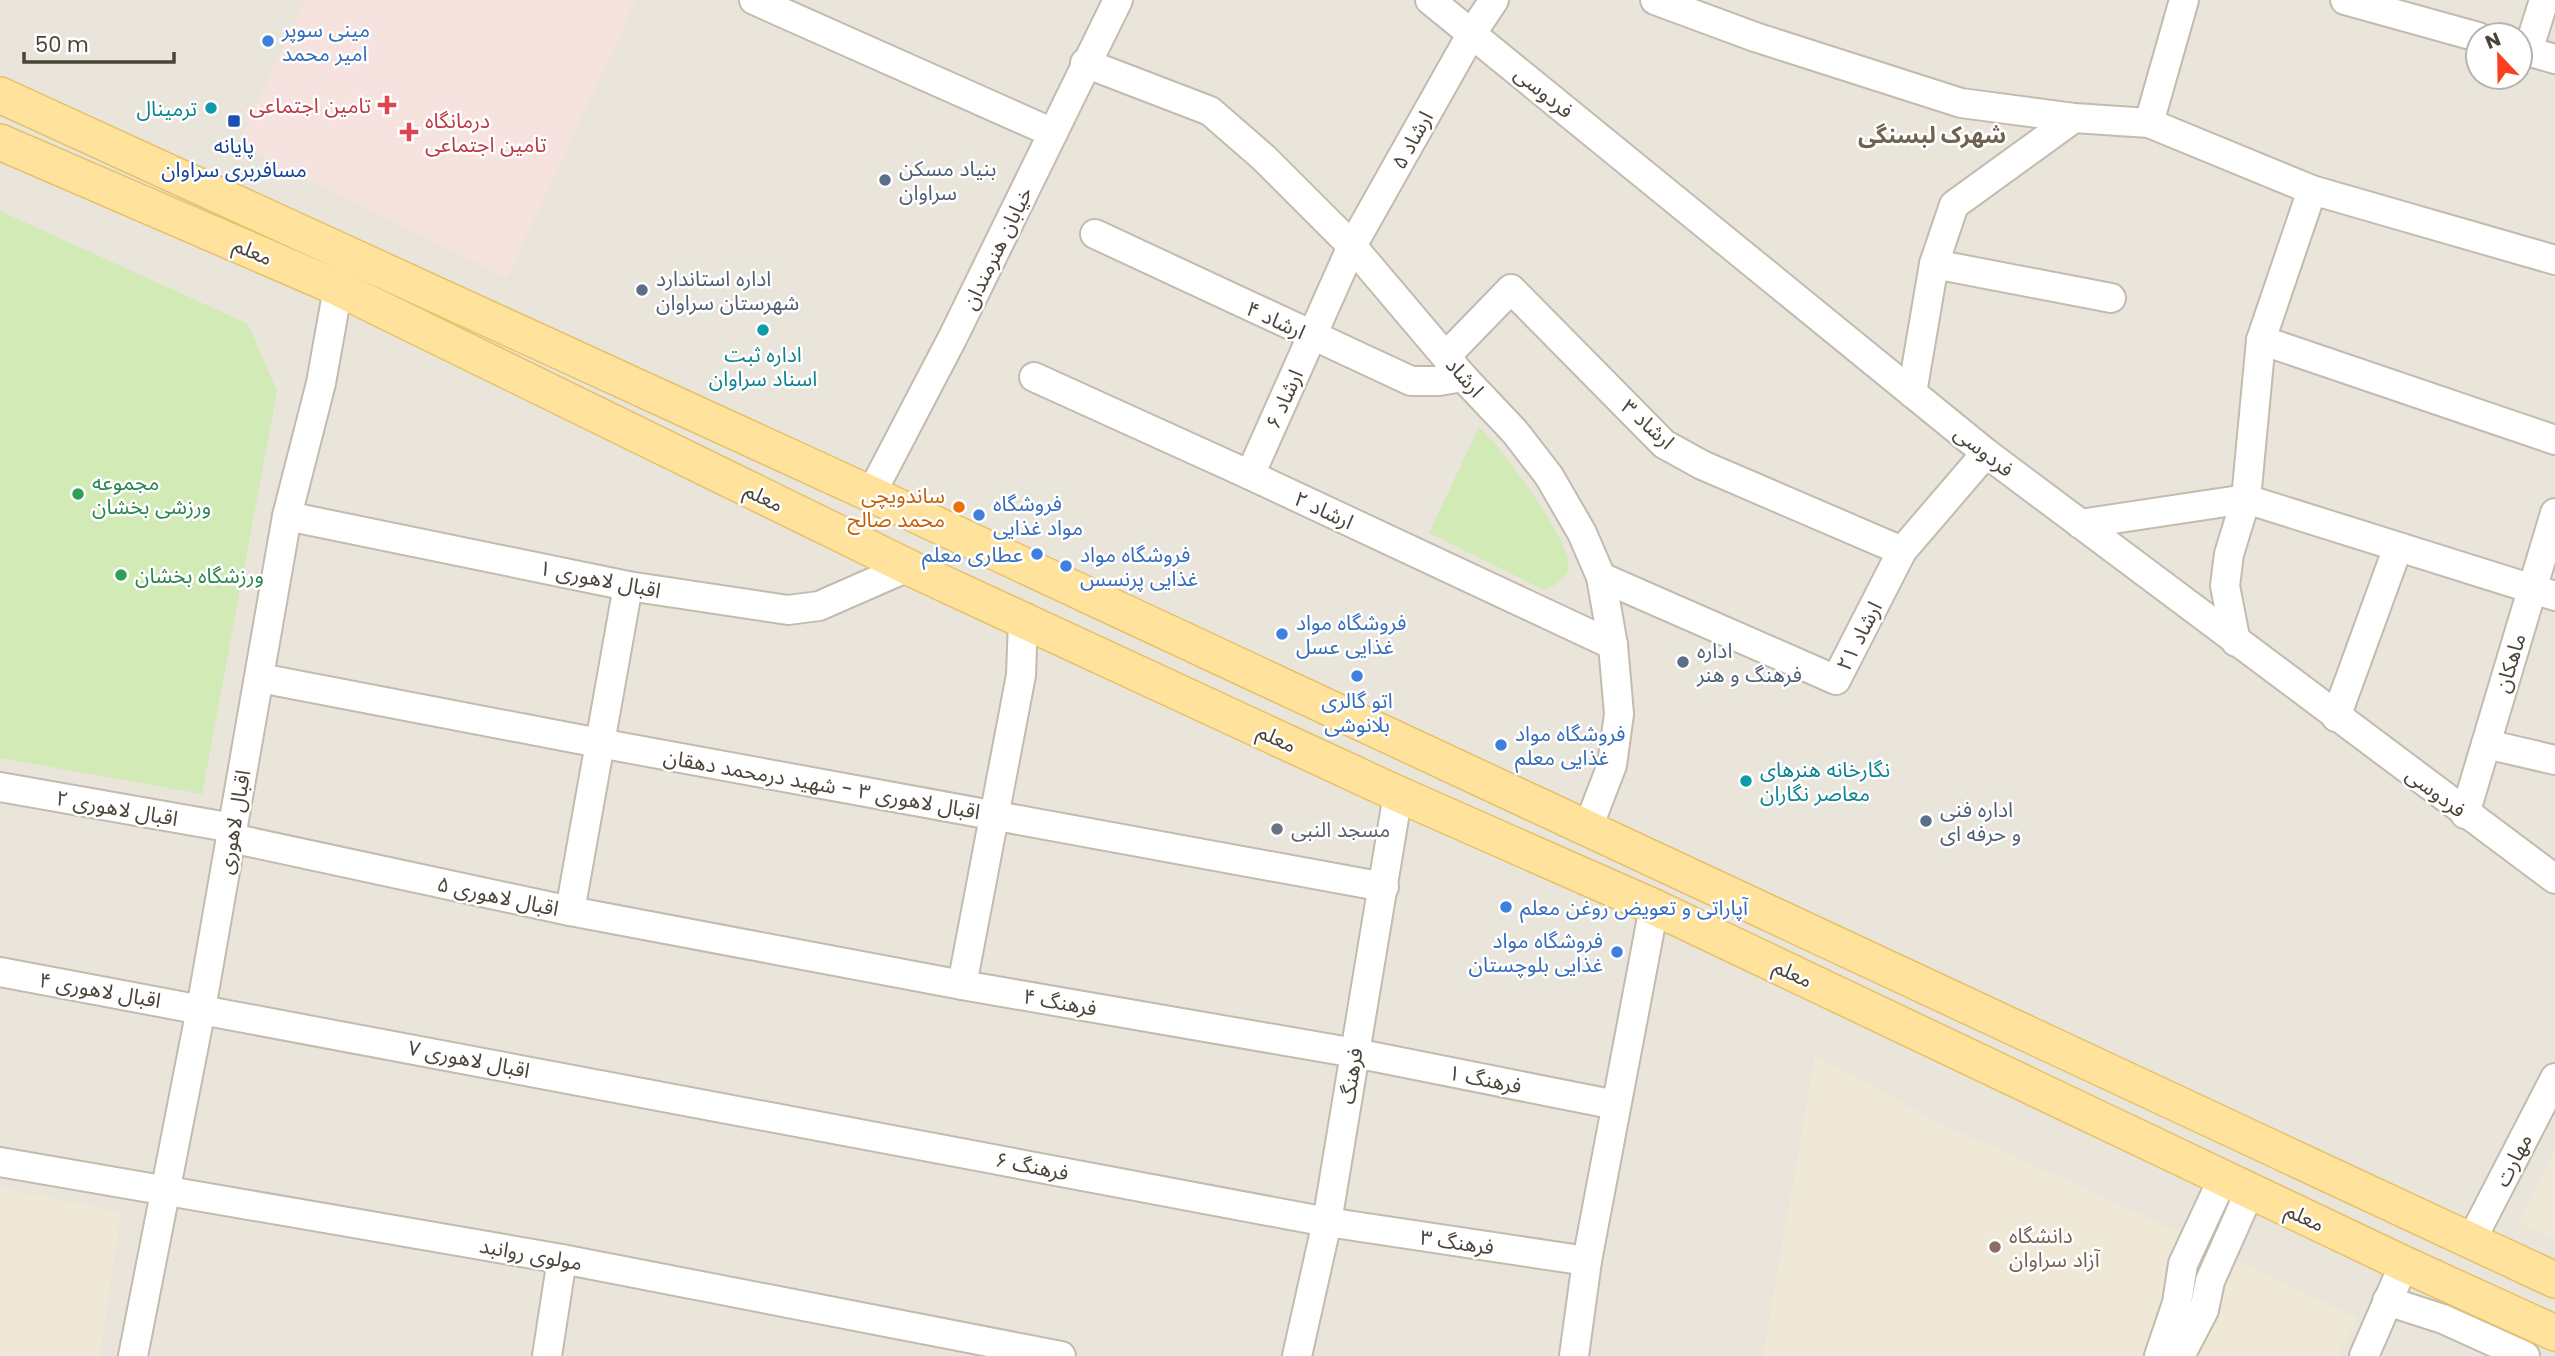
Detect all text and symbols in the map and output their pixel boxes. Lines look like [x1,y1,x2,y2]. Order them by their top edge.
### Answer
place label: مینی سوپر امیر محمد [281,15,370,68]
scale bar [24,21,175,65]
north arrow [2464,21,2534,91]
text: N [2481,26,2505,56]
text: 50 m [35,30,89,59]
marker: مینی سوپر امیر محمد [260,33,276,49]
street label: فردوسی [1508,59,1580,125]
place label: تامین اجتماعی [249,91,371,120]
place label: ترمینال [136,94,197,123]
marker: تامین اجتماعی [377,95,397,115]
marker: ترمینال [203,100,219,116]
place label: درمانگاه تامین اجتماعی [425,106,547,159]
street label: ارشاد ۵ [1384,106,1440,174]
marker: پایانه مسافربری سراوان [226,113,242,129]
district label: شهرک لبسنگی [1858,119,2006,151]
marker: درمانگاه تامین اجتماعی [399,122,419,142]
place label: پایانه مسافربری سراوان [161,131,307,184]
place label: بنیاد مسکن سراوان [899,154,996,207]
marker: بنیاد مسکن سراوان [877,172,893,188]
street label: خیابان هنرمندان [955,182,1039,314]
street label: معلم [228,230,277,273]
place label: اداره استاندارد شهرستان سراوان [656,264,799,317]
marker: اداره استاندارد شهرستان سراوان [634,282,650,298]
street label: ارشاد ۴ [1242,294,1310,346]
marker: اداره ثبت اسناد سراوان [755,322,771,338]
place label: اداره ثبت اسناد سراوان [709,340,817,393]
street label: ارشاد [1439,351,1491,403]
street label: ارشاد ۶ [1258,365,1310,433]
street label: ارشاد ۳ [1615,392,1681,456]
street label: فردوسی [1948,419,2020,483]
place label: مجموعه ورزشی بخشان [92,468,211,521]
street label: معلم [739,475,788,520]
place label: ساندویچی محمد صالح [848,481,945,535]
street label: ارشاد ۲ [1290,484,1358,536]
marker: مجموعه ورزشی بخشان [70,486,86,502]
place label: فروشگاه مواد غذایی [993,489,1083,542]
marker: ساندویچی محمد صالح [951,499,967,515]
marker: فروشگاه مواد غذایی [971,507,987,523]
place label: عطاری معلم [922,540,1023,570]
place label: فروشگاه مواد غذایی پرنسس [1080,540,1198,593]
marker: عطاری معلم [1029,546,1045,562]
street label: اقبال لاهوری ۱ [537,553,663,605]
marker: فروشگاه مواد غذایی پرنسس [1058,558,1074,574]
place label: ورزشگاه بخشان [135,561,264,590]
marker: ورزشگاه بخشان [113,567,129,583]
street label: ارشاد ۲۱ [1829,596,1889,676]
place label: فروشگاه مواد غذایی عسل [1296,608,1406,661]
marker: فروشگاه مواد غذایی عسل [1274,626,1290,642]
street label: ماهکان [2487,630,2533,696]
place label: اداره فرهنگ و هنر [1696,636,1802,689]
marker: اداره فرهنگ و هنر [1675,654,1691,670]
marker: اتو گالری بلانوشی [1349,668,1365,684]
place label: اتو گالری بلانوشی [1321,686,1393,739]
street label: معلم [1252,716,1301,761]
place label: فروشگاه مواد غذایی معلم [1515,719,1625,773]
marker: فروشگاه مواد غذایی معلم [1493,737,1509,753]
street label: اقبال لاهوری ۳ - شهید درمحمد دهقان [661,742,983,826]
place label: نگارخانه هنرهای معاصر نگاران [1760,755,1890,808]
street label: فردوسی [2400,760,2472,824]
street label: اقبال لاهوری [211,767,257,877]
marker: نگارخانه هنرهای معاصر نگاران [1738,773,1754,789]
street label: اقبال لاهوری ۲ [54,783,180,833]
place label: اداره فنی و حرفه ای [1940,795,2021,848]
marker: اداره فنی و حرفه ای [1918,813,1934,829]
place label: مسجد النبی [1291,815,1390,844]
marker: مسجد النبی [1269,821,1285,837]
street label: اقبال لاهوری ۵ [435,869,561,923]
place label: آپاراتی و تعویض روغن معلم [1520,893,1749,923]
marker: آپاراتی و تعویض روغن معلم [1498,899,1514,915]
place label: فروشگاه مواد غذایی بلوچستان [1469,926,1603,979]
marker: فروشگاه مواد غذایی بلوچستان [1609,944,1625,960]
street label: معلم [1768,951,1817,996]
street label: اقبال لاهوری ۴ [37,965,163,1015]
street label: فرهنگ ۴ [1021,981,1099,1023]
street label: اقبال لاهوری ۷ [406,1033,532,1085]
street label: فرهنگ [1332,1046,1370,1106]
street label: فرهنگ ۱ [1446,1058,1524,1100]
street label: مهارت [2487,1128,2539,1192]
street label: فرهنگ ۶ [993,1145,1071,1187]
street label: معلم [2280,1195,2329,1240]
place label: دانشگاه آزاد سراوان [2009,1221,2101,1274]
street label: فرهنگ ۳ [1418,1222,1496,1262]
street label: مولوی روانبد [477,1231,585,1277]
marker: دانشگاه آزاد سراوان [1987,1239,2003,1255]

